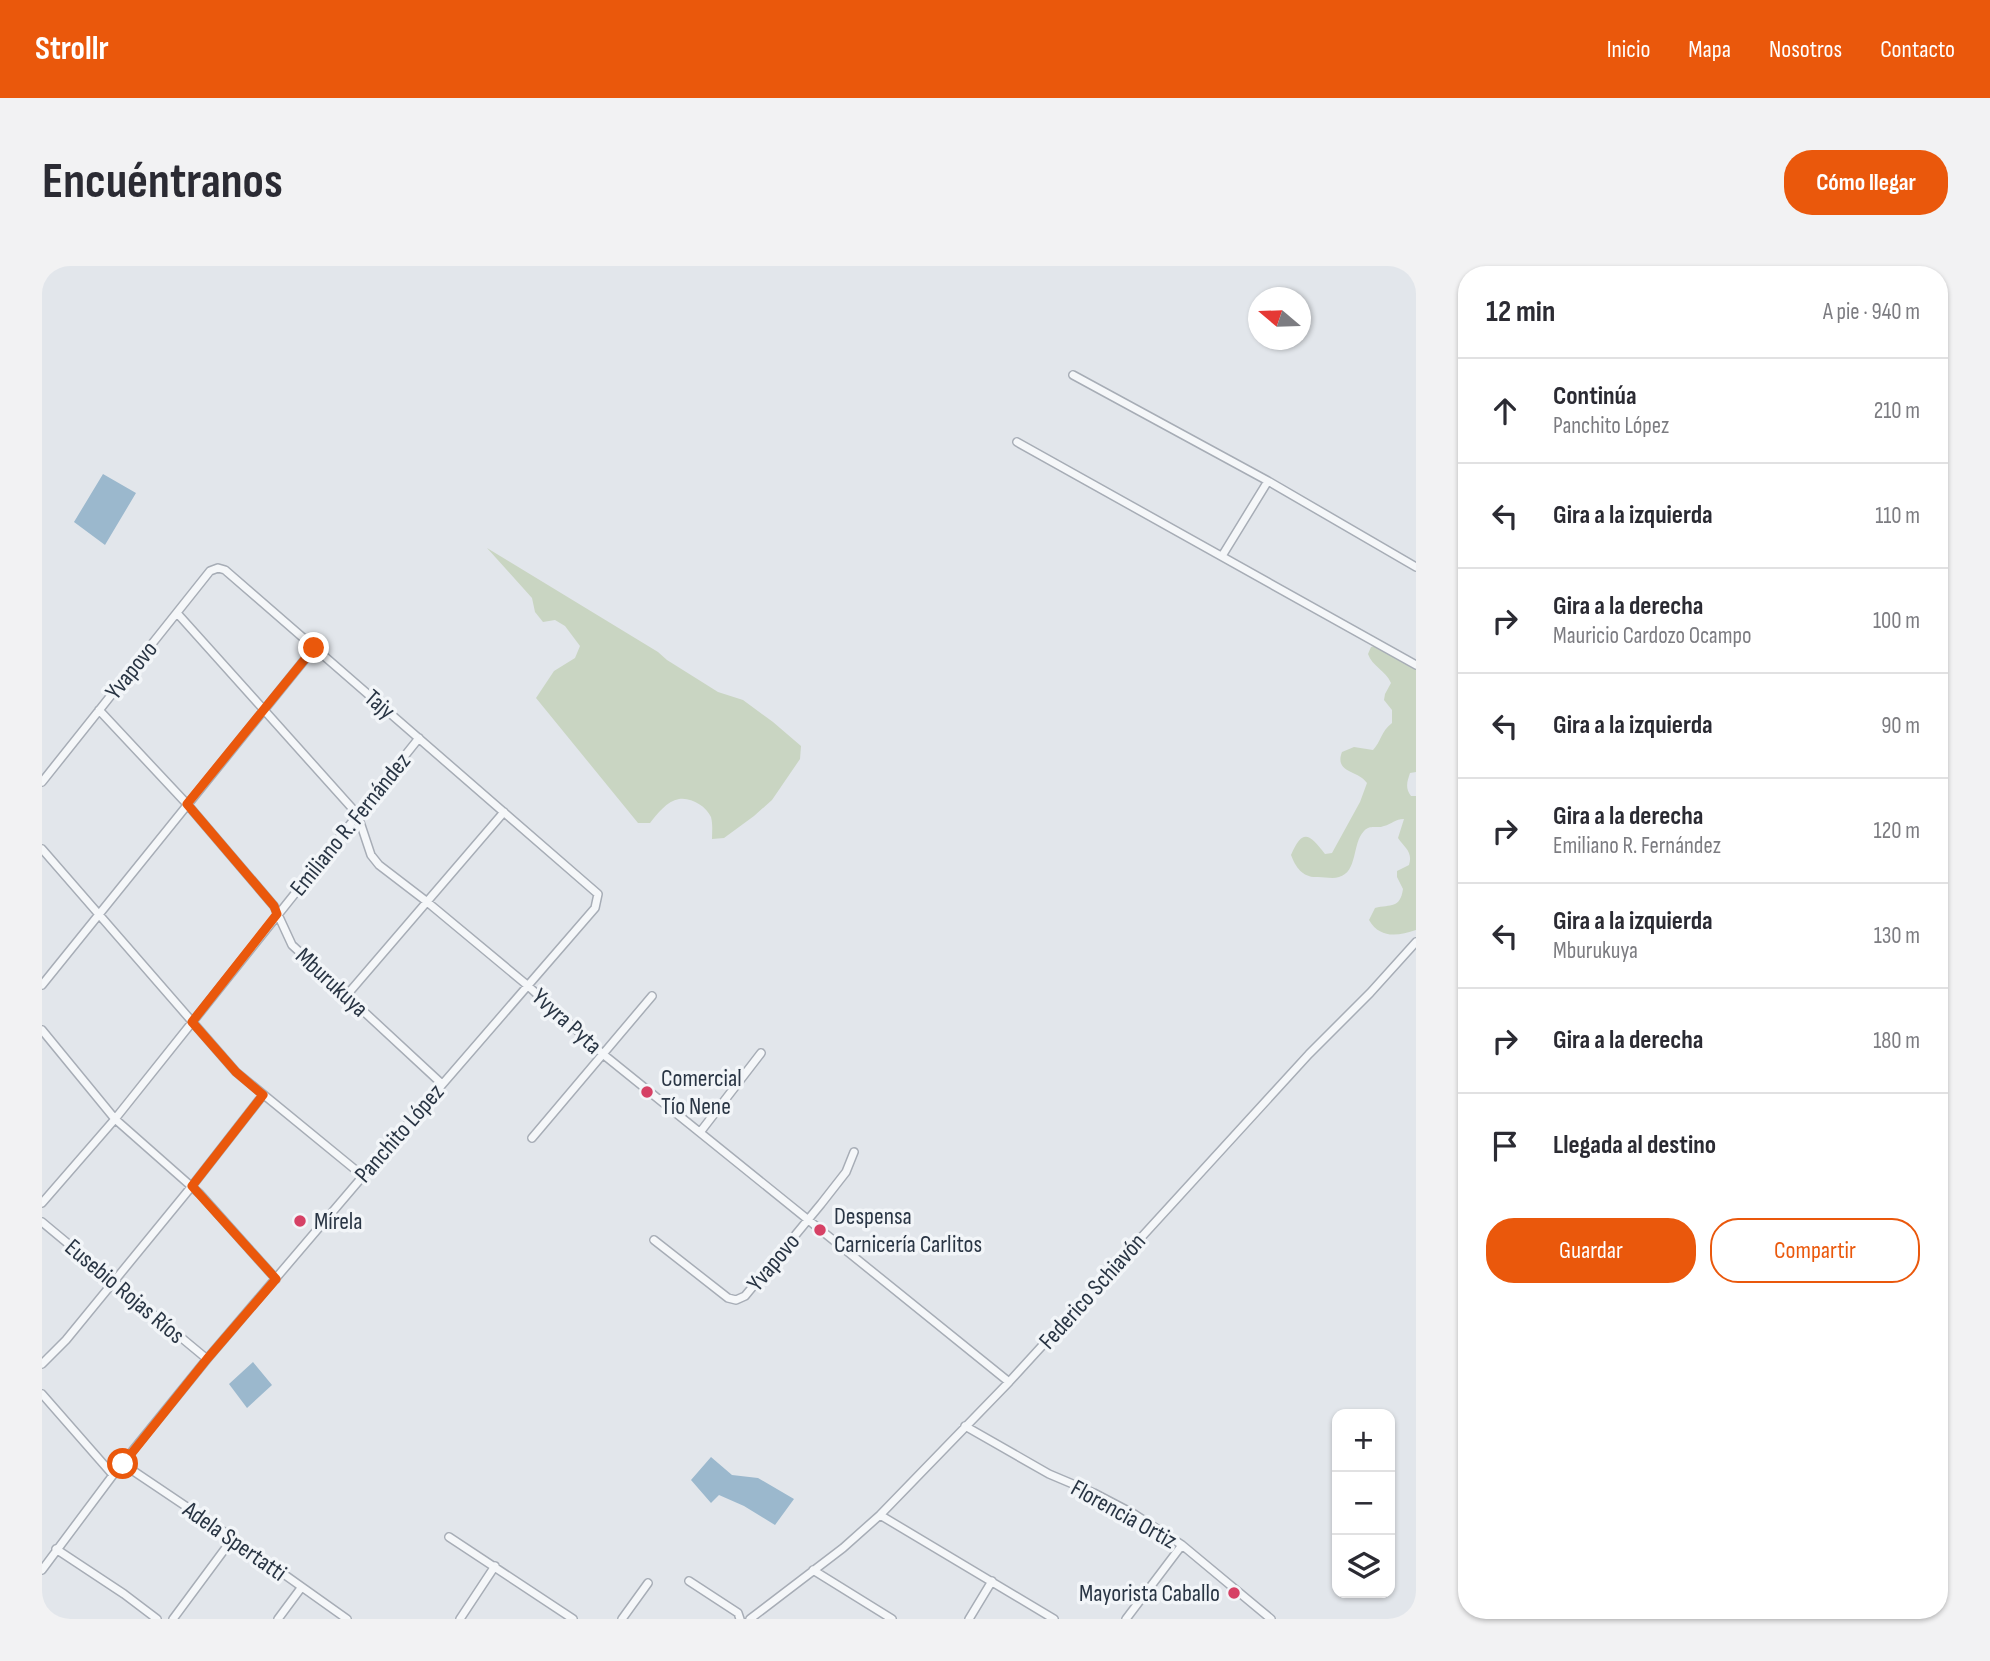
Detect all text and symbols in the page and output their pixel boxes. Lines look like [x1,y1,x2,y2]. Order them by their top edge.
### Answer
text: Strollr [35,29,109,69]
text: Inicio [1607,35,1650,64]
text: Mapa [1688,35,1731,64]
text: Nosotros [1769,35,1842,64]
text: Contacto [1880,35,1955,64]
button: Cómo llegar [1784,150,1948,215]
text: Encuéntranos [42,153,283,212]
north arrow [1248,287,1311,350]
text: 12 min [1486,294,1555,330]
text: A pie · 940 m [1823,298,1920,326]
text: Continúa [1553,381,1637,412]
icon: ahead [1486,392,1524,430]
text: 210 m [1874,397,1920,425]
text: Panchito López [1553,412,1669,440]
icon: left [1486,497,1524,535]
text: Gira a la izquierda [1553,500,1713,531]
text: 110 m [1875,502,1920,530]
text: Gira a la derecha [1553,591,1703,622]
icon: right [1486,602,1524,640]
text: 100 m [1873,607,1920,635]
text: Mauricio Cardozo Ocampo [1553,622,1752,650]
route end [298,632,329,663]
street label: Yvapovo [99,635,164,705]
street label: Tajy [358,683,401,725]
icon: left [1486,707,1524,745]
text: Gira a la izquierda [1553,710,1713,741]
text: 90 m [1881,712,1920,740]
street label: Emiliano R. Fernández [284,747,417,902]
text: Gira a la derecha [1553,801,1703,832]
icon: right [1486,812,1524,850]
text: 120 m [1874,817,1920,845]
text: Emiliano R. Fernández [1553,832,1721,860]
text: Gira a la izquierda [1553,906,1713,937]
icon: left [1486,917,1524,955]
text: 130 m [1874,922,1920,950]
text: Mburukuya [1553,937,1638,965]
street label: Mburukuya [289,942,374,1023]
street label: Yvyra Pyta [526,982,608,1060]
icon: right [1486,1022,1524,1060]
text: Gira a la derecha [1553,1025,1703,1056]
text: 180 m [1873,1027,1920,1055]
place label: Comercial Tío Nene [661,1064,742,1121]
street label: Panchito López [349,1078,450,1189]
marker: Comercial Tío Nene [639,1084,655,1100]
icon: arrive [1486,1127,1524,1165]
text: Llegada al destino [1553,1130,1716,1161]
place label: Despensa Carnicería Carlitos [834,1202,982,1259]
place label: Mírela [314,1207,363,1236]
marker: Mírela [292,1213,308,1229]
button: Guardar [1486,1218,1696,1283]
button: Compartir [1710,1218,1920,1283]
marker: Despensa Carnicería Carlitos [812,1222,828,1238]
street label: Federico Schiavón [1033,1227,1152,1355]
street label: Yvapovo [741,1228,806,1297]
street label: Eusebio Rojas Ríos [59,1233,190,1350]
map controls [1332,1409,1395,1598]
button: + [1332,1409,1395,1472]
route start [107,1448,138,1479]
button: − [1332,1472,1395,1535]
street label: Florencia Ortiz [1066,1474,1182,1556]
street label: Adela Spertatti [177,1495,292,1588]
button: layers [1332,1535,1395,1598]
place label: Mayorista Caballo [1079,1579,1220,1608]
marker: Mayorista Caballo [1226,1585,1242,1601]

